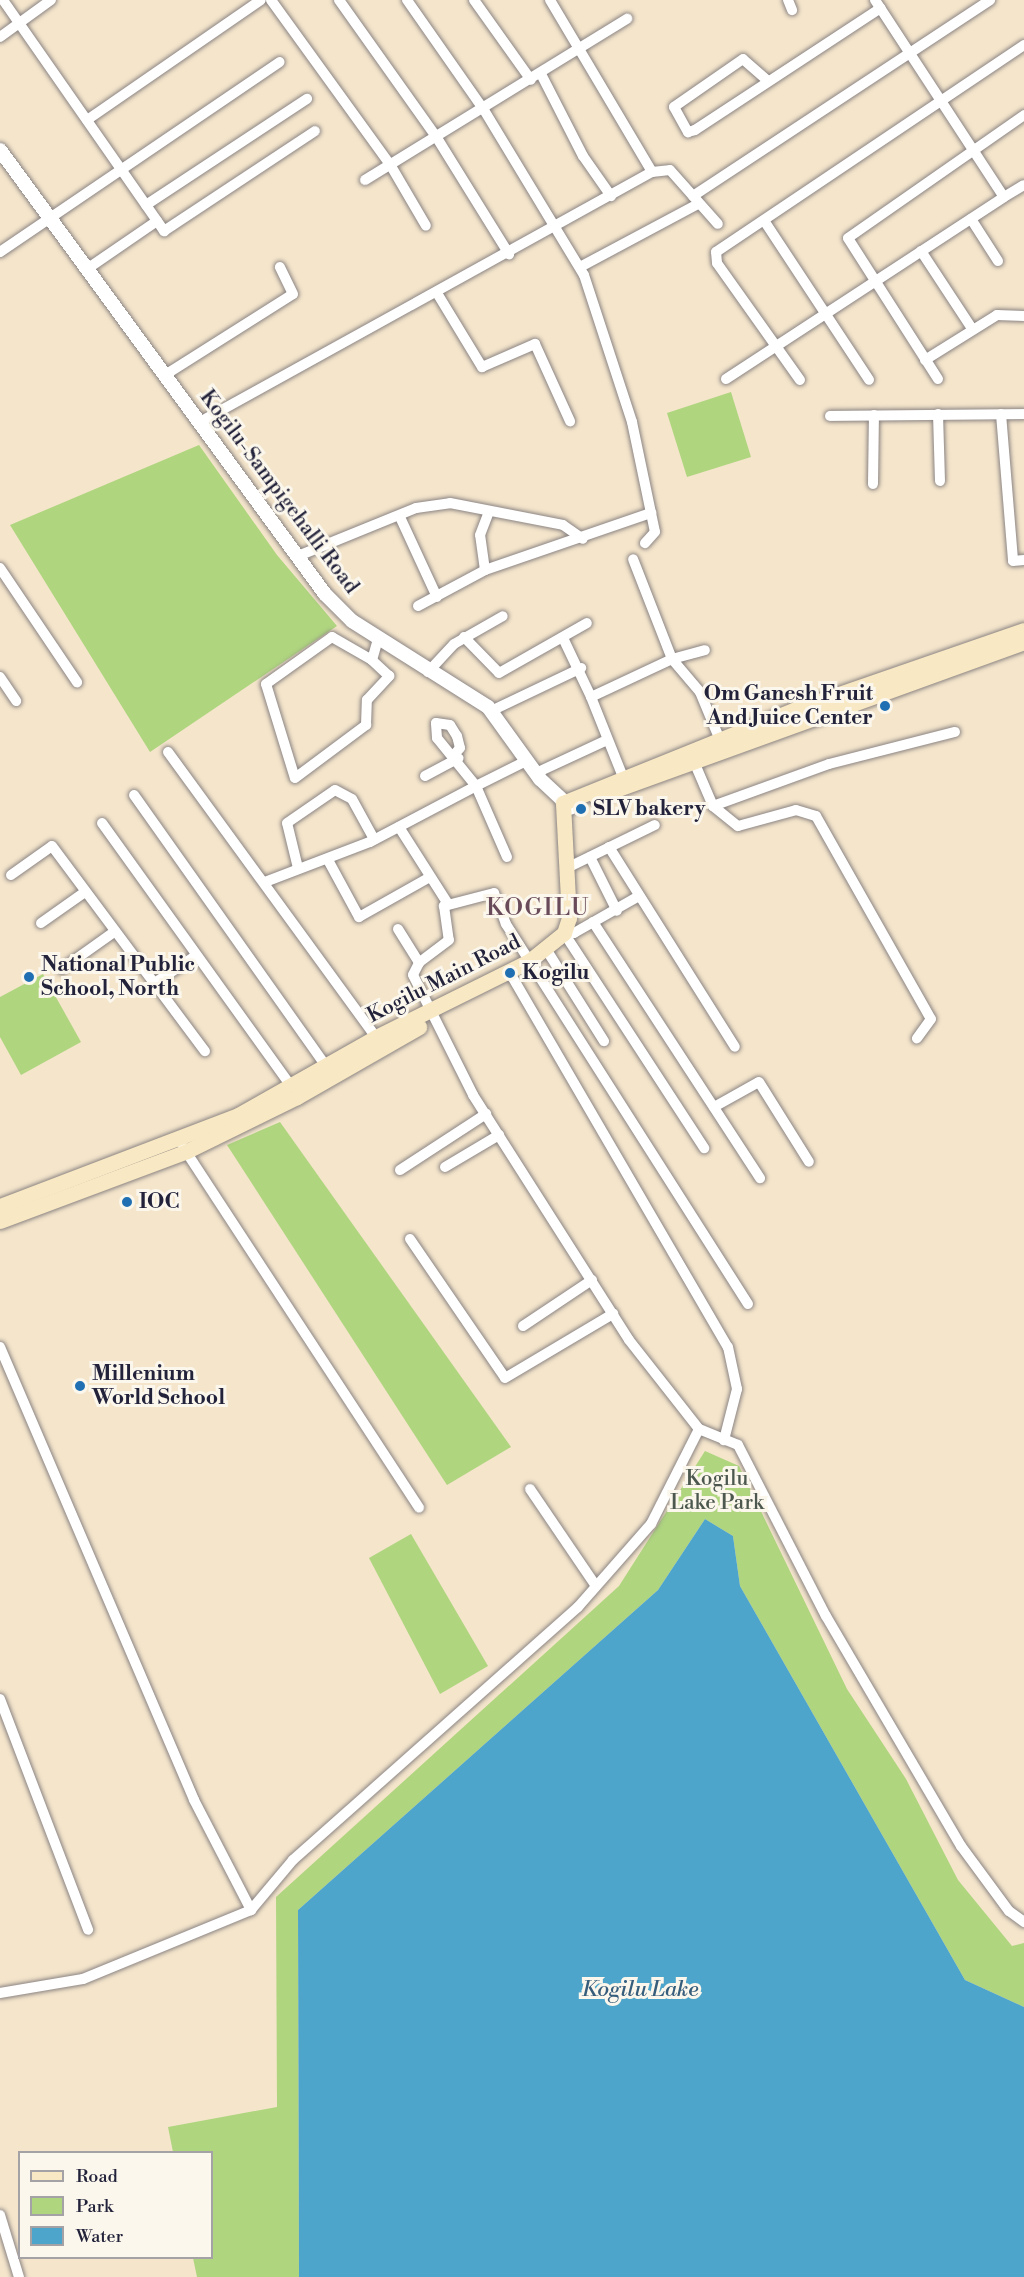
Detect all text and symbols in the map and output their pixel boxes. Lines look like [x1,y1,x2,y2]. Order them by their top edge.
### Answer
street label: Kogilu-Sampigehalli Road [194,385,364,599]
place label: Om Ganesh Fruit And Juice Center [704,681,873,731]
marker: Om Ganesh Fruit And Juice Center [878,699,892,713]
place label: SLV bakery [593,796,705,822]
marker: SLV bakery [574,802,588,816]
district label: KOGILU [486,895,590,923]
street label: Kogilu Main Road [363,929,525,1029]
place label: National Public School, North [41,952,195,1002]
place label: Kogilu [522,960,589,986]
marker: Kogilu [503,966,517,980]
marker: National Public School, North [22,970,36,984]
place label: IOC [139,1189,179,1215]
marker: IOC [120,1195,134,1209]
place label: Millenium World School [92,1361,225,1411]
marker: Millenium World School [73,1379,87,1393]
park label: Kogilu Lake Park [670,1466,764,1516]
water label: Kogilu Lake [581,1977,699,2003]
legend [18,2151,213,2259]
text: Road [76,2165,118,2188]
text: Park [76,2195,113,2218]
text: Water [76,2225,123,2248]

